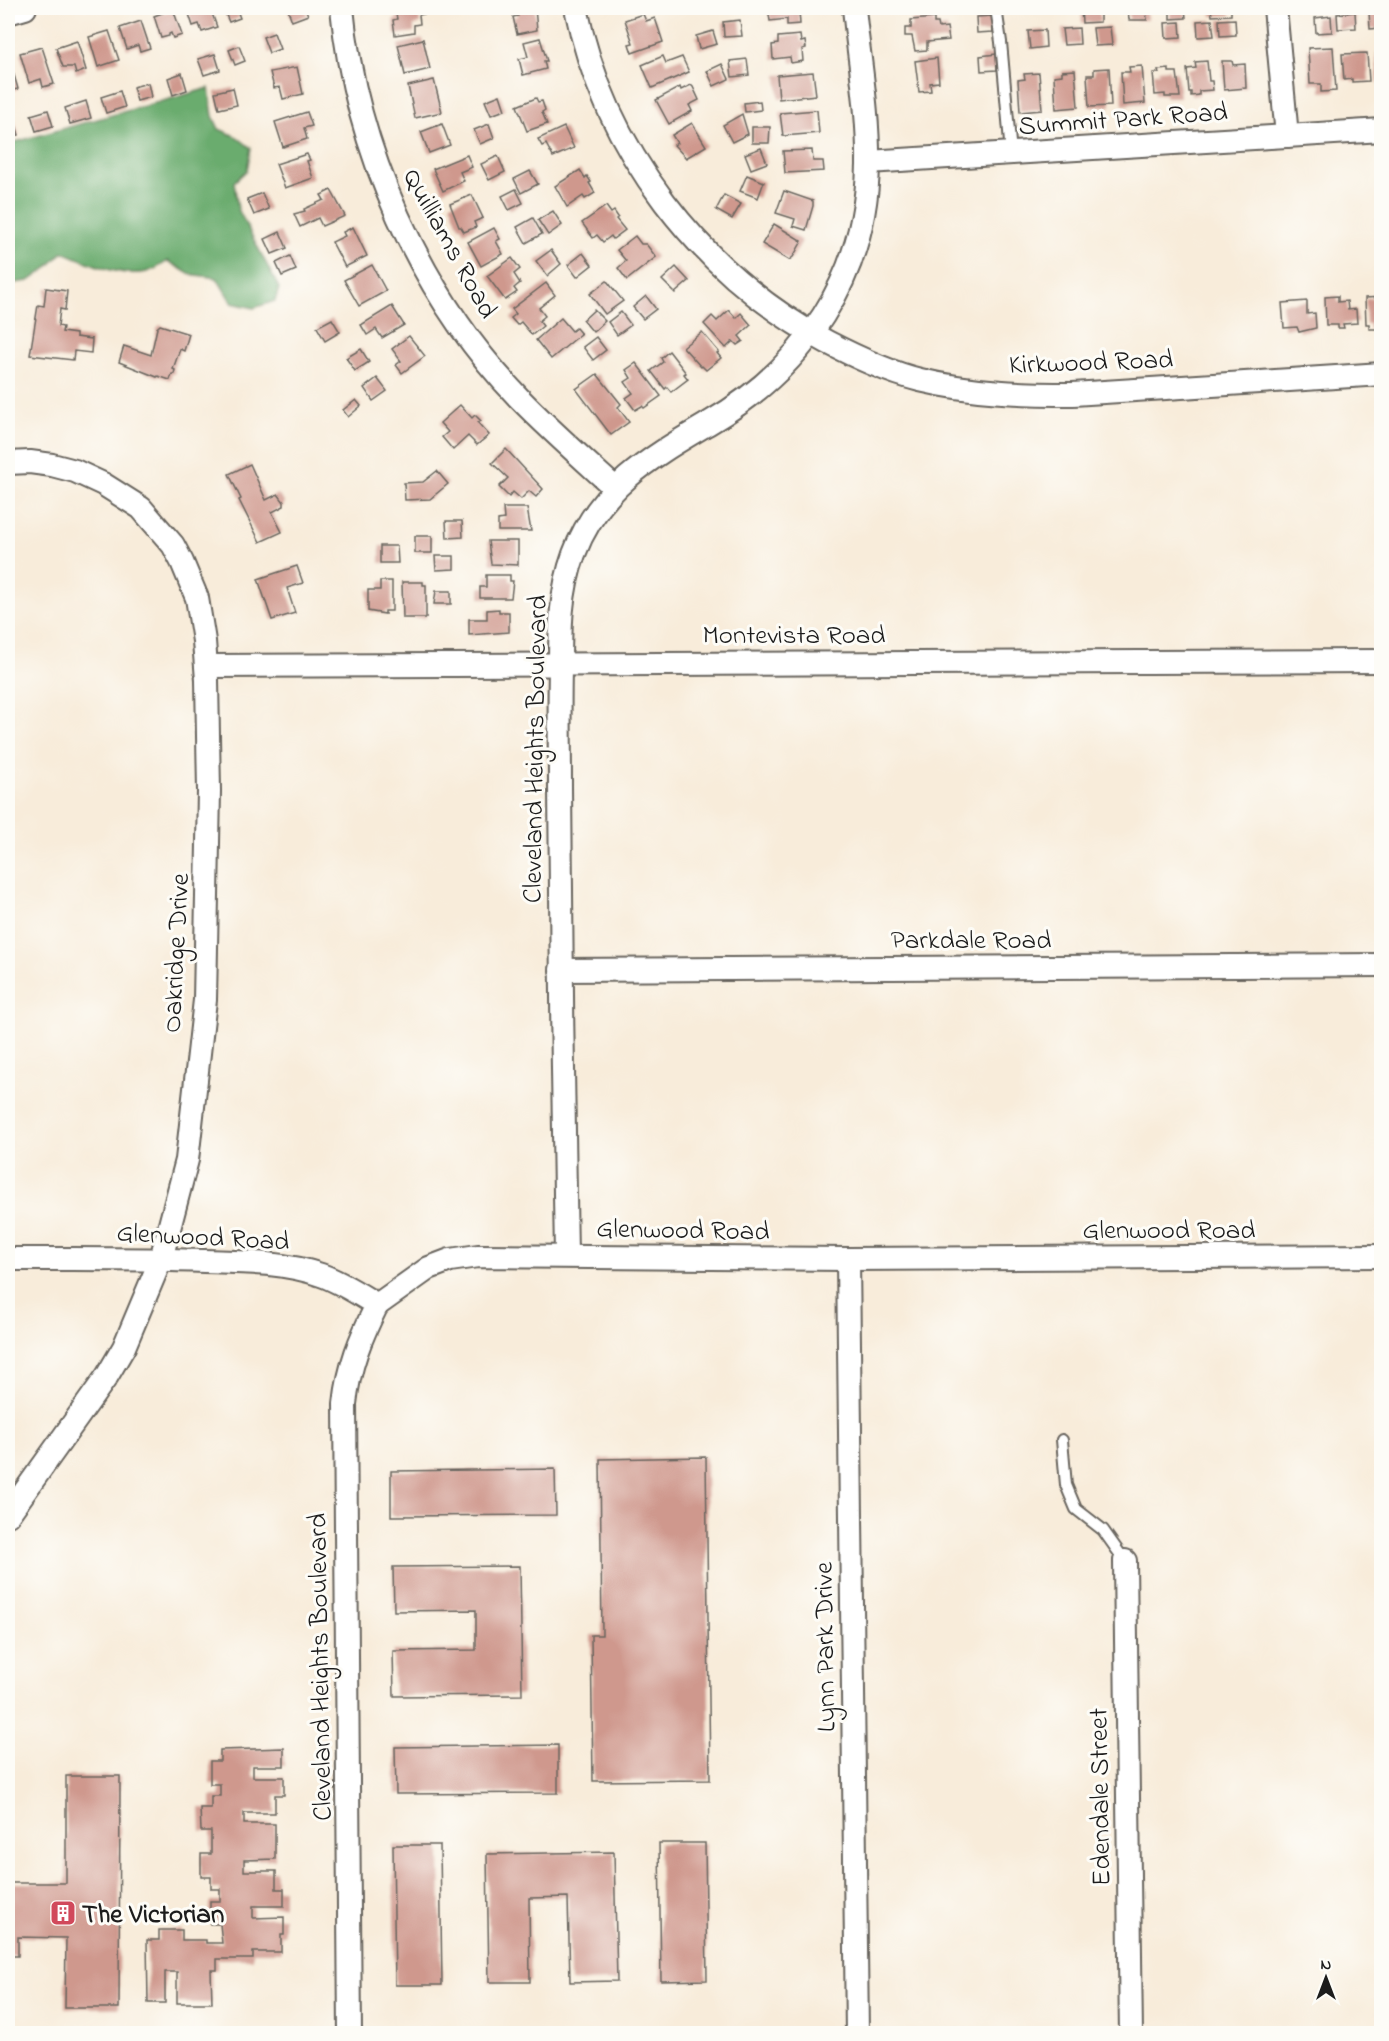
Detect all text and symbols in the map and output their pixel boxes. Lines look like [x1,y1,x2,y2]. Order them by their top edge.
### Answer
street label: Summit Park Road [1017,94,1229,147]
street label: Quilliams Road [391,162,506,326]
street label: Kirkwood Road [1008,341,1174,386]
street label: Cleveland Heights Boulevard [514,595,559,903]
street label: Montevista Road [702,617,886,656]
street label: Oakridge Drive [154,871,201,1034]
street label: Parkdale Road [891,922,1051,961]
street label: Glenwood Road [596,1210,770,1253]
street label: Glenwood Road [1082,1212,1256,1251]
street label: Glenwood Road [115,1214,290,1262]
street label: Cleveland Heights Boulevard [299,1513,344,1821]
street label: Lynn Park Drive [806,1561,847,1732]
street label: Edendale Street [1080,1708,1123,1886]
place label: The Victorian [82,1896,224,1935]
building icon: The Victorian [48,1898,78,1928]
north arrow [1296,1948,1356,2008]
text: N [1321,1953,1332,1977]

